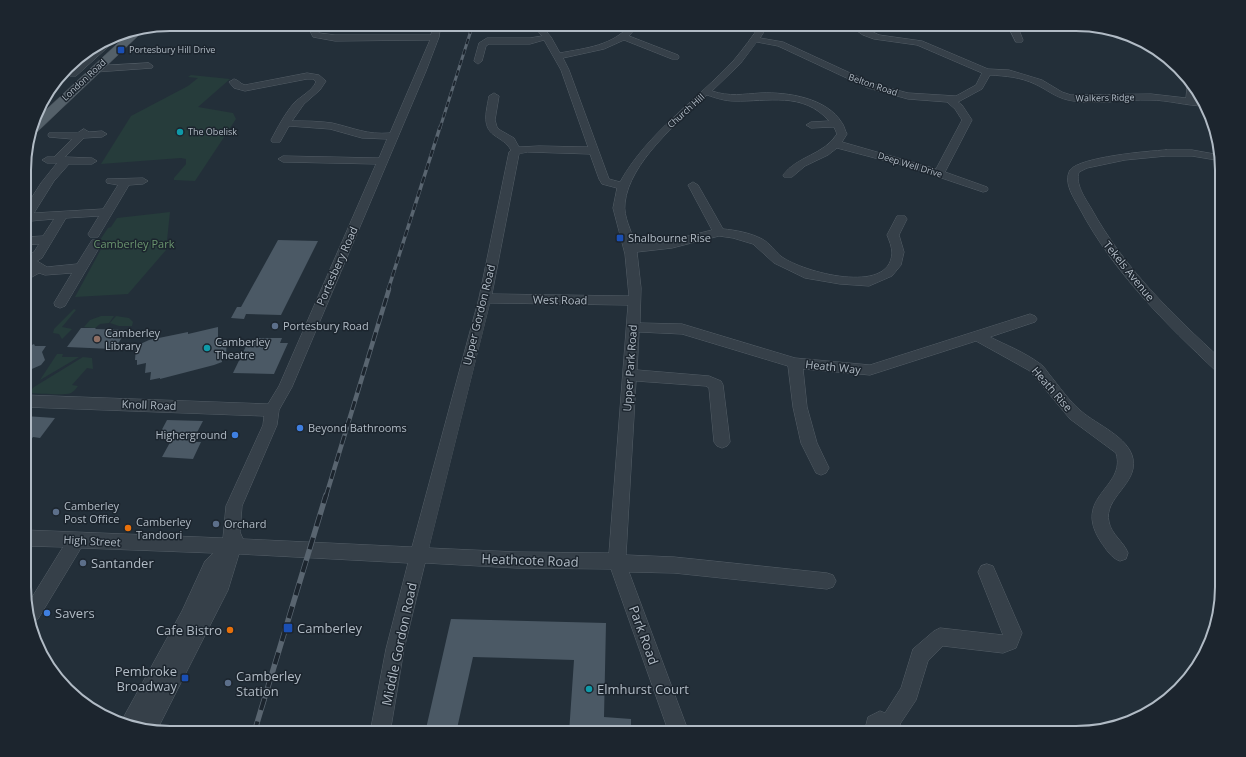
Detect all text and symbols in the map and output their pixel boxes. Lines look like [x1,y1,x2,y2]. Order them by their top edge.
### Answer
place label: Portesbury Hill Drive [129,43,215,56]
marker: Portesbury Hill Drive [116,45,126,55]
street label: London Road [59,56,109,103]
street label: Belton Road [847,70,899,99]
street label: Church Hill [664,90,707,131]
street label: Walkers Ridge [1075,90,1135,105]
place label: The Obelisk [188,125,237,138]
marker: The Obelisk [175,127,185,137]
street label: Deep Well Drive [876,149,944,180]
street label: Portesbery Road [312,224,361,308]
place label: Shalbourne Rise [628,230,711,245]
marker: Shalbourne Rise [615,233,625,243]
park label: Camberley Park [94,236,175,251]
street label: Tekels Avenue [1100,237,1158,304]
street label: Upper Gordon Road [459,263,498,367]
street label: West Road [533,292,587,307]
place label: Portesbury Road [283,318,369,333]
marker: Portesbury Road [270,321,280,331]
street label: Upper Park Road [619,324,640,412]
place label: Camberley Library [105,325,161,353]
marker: Camberley Library [92,334,102,344]
place label: Camberley Theatre [215,334,271,362]
marker: Camberley Theatre [202,343,212,353]
street label: Heath Way [805,356,862,377]
street label: Heath Rise [1029,363,1076,414]
street label: Knoll Road [121,396,177,413]
place label: Beyond Bathrooms [308,420,407,435]
marker: Beyond Bathrooms [295,423,305,433]
place label: Higherground [155,427,227,442]
marker: Higherground [230,430,240,440]
place label: Camberley Post Office [64,498,120,526]
marker: Camberley Post Office [51,507,61,517]
place label: Camberley Tandoori [136,514,192,542]
place label: Orchard [224,516,266,531]
marker: Orchard [211,519,221,529]
marker: Camberley Tandoori [123,523,133,533]
street label: High Street [63,532,121,549]
street label: Heathcote Road [481,549,579,571]
place label: Santander [91,554,154,572]
marker: Santander [78,558,88,568]
street label: Middle Gordon Road [377,581,421,707]
street label: Park Road [625,603,663,667]
place label: Savers [55,604,95,622]
marker: Savers [42,608,52,618]
place label: Camberley [297,619,363,637]
place label: Cafe Bistro [156,621,222,639]
marker: Camberley [282,622,294,634]
marker: Cafe Bistro [225,625,235,635]
place label: Pembroke Broadway [115,662,177,695]
place label: Camberley Station [236,667,302,700]
marker: Pembroke Broadway [180,673,190,683]
marker: Camberley Station [223,678,233,688]
place label: Elmhurst Court [597,680,689,698]
marker: Elmhurst Court [584,684,594,694]

